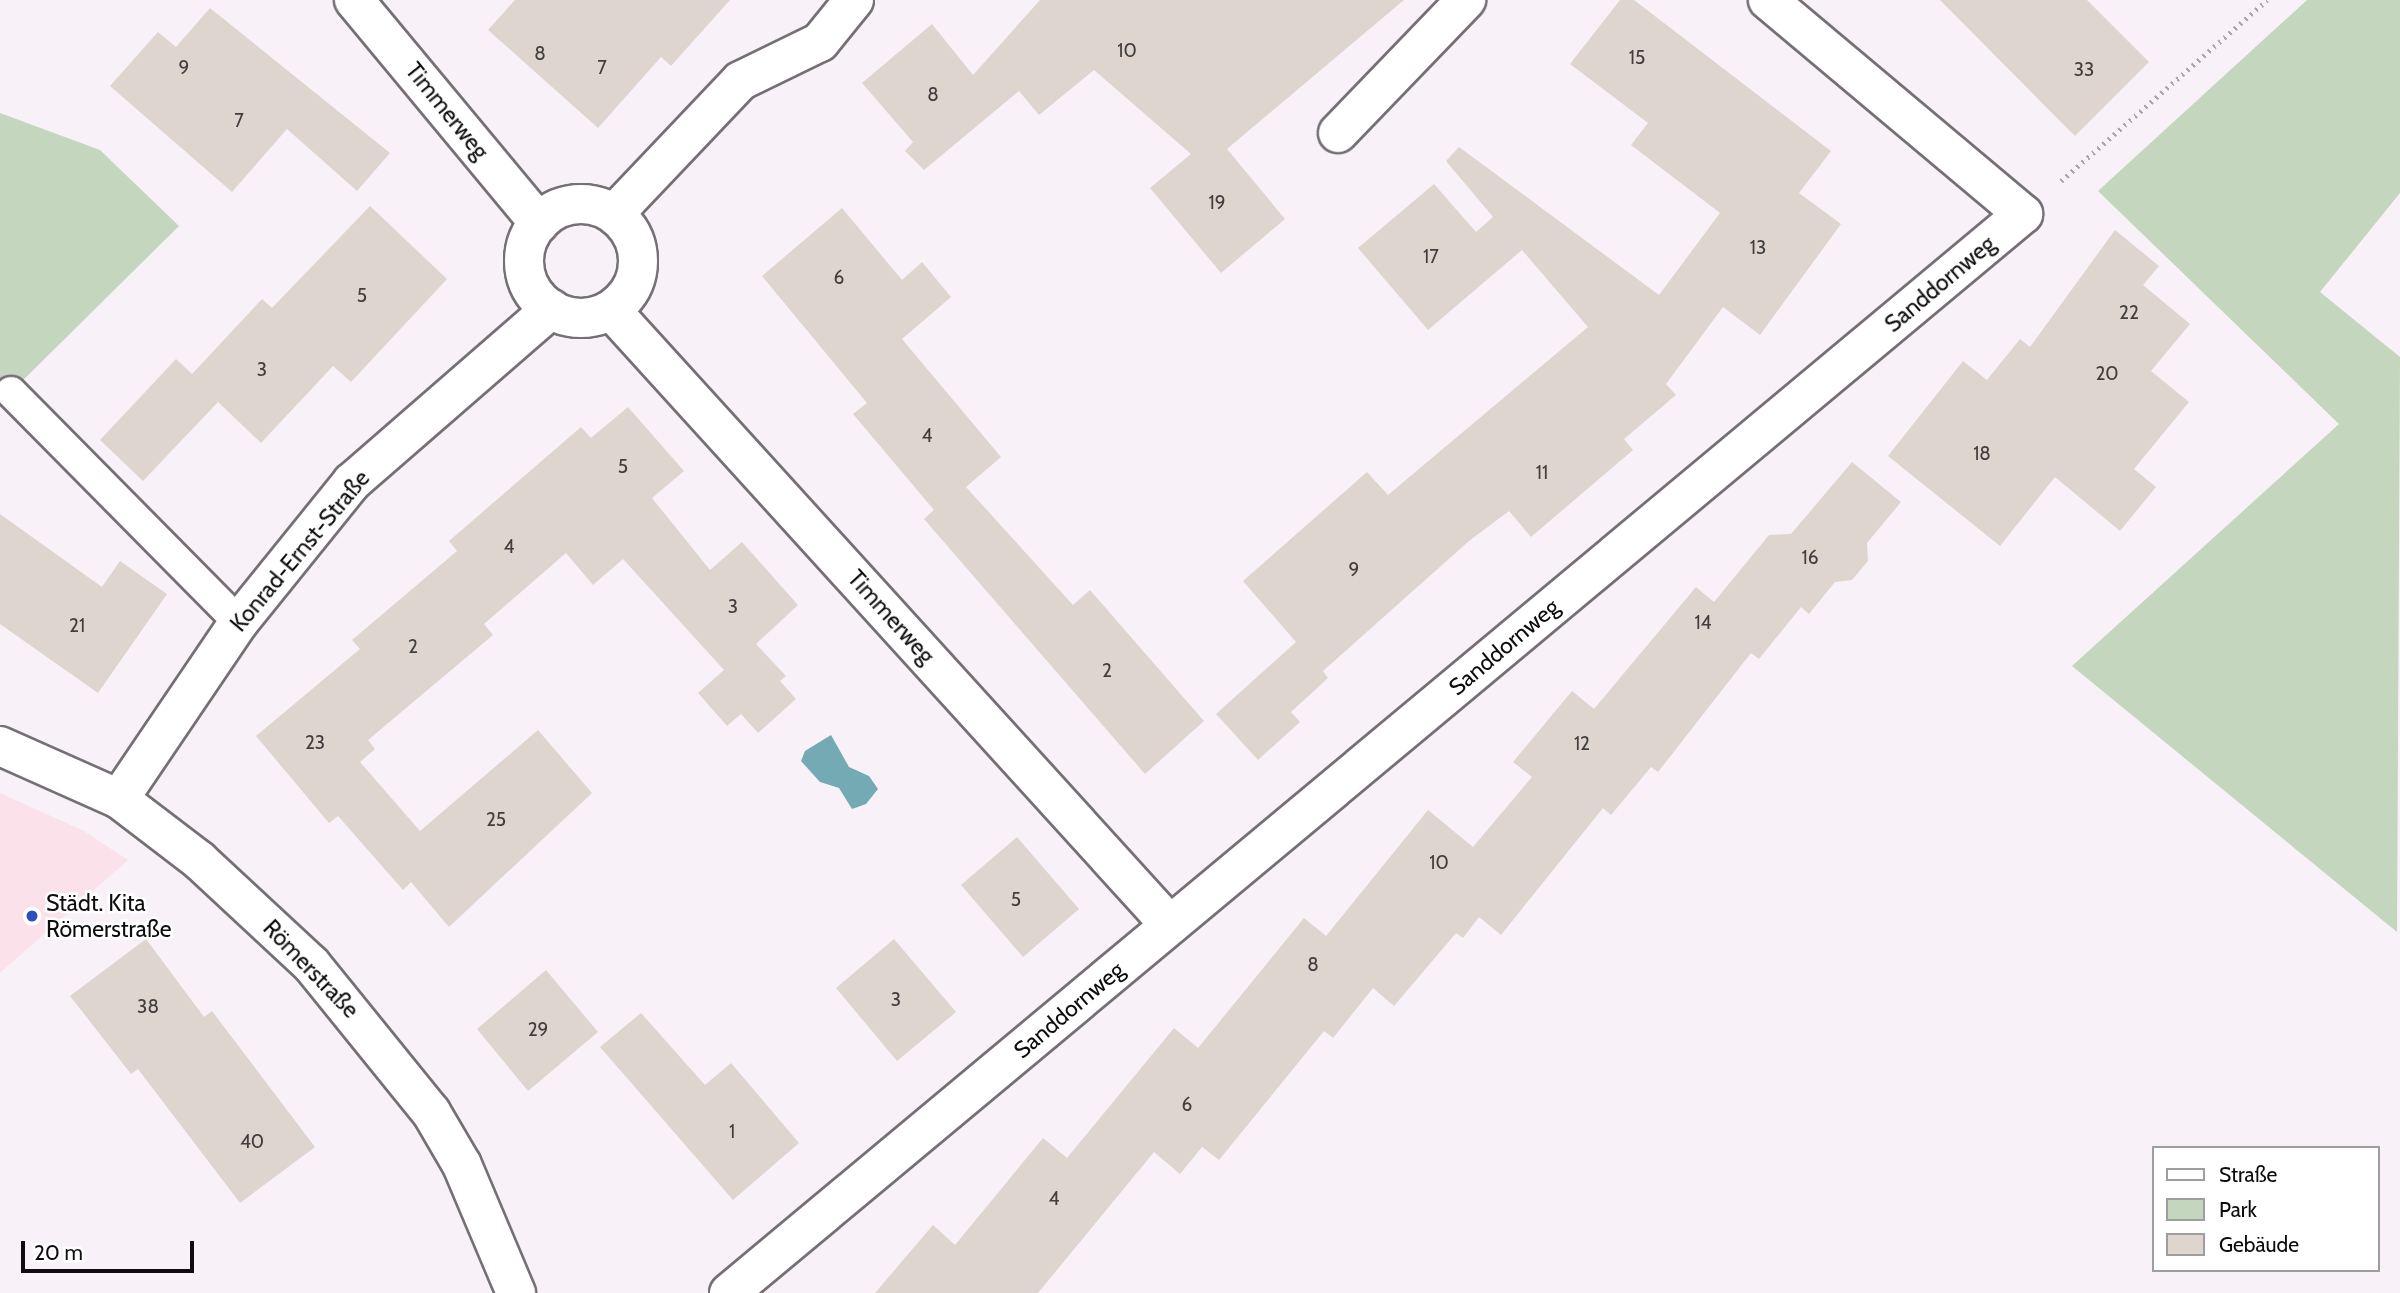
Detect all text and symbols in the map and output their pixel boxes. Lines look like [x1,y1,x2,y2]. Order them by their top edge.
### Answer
house number: 10 [1117,40,1137,62]
house number: 8 [534,43,546,65]
house number: 15 [1629,47,1645,69]
house number: 9 [179,57,189,79]
street label: Timmerweg [400,57,494,165]
house number: 7 [597,57,607,79]
house number: 33 [2074,59,2094,81]
house number: 8 [927,84,939,106]
house number: 7 [234,110,244,132]
house number: 19 [1209,192,1225,214]
street label: Sanddornweg [1879,230,2001,338]
house number: 13 [1750,237,1766,259]
house number: 17 [1423,246,1439,268]
house number: 6 [834,267,844,289]
house number: 5 [357,285,367,307]
house number: 22 [2119,302,2139,324]
house number: 3 [257,359,267,381]
house number: 20 [2095,363,2119,385]
house number: 4 [922,425,932,447]
house number: 18 [1973,443,1991,465]
house number: 5 [618,456,628,478]
house number: 11 [1536,462,1548,484]
street label: Konrad-Ernst-Straße [225,465,375,637]
house number: 4 [504,536,514,558]
house number: 16 [1802,547,1818,569]
house number: 9 [1349,559,1359,581]
street label: Timmerweg [842,565,940,669]
street label: Sanddornweg [1443,593,1565,701]
house number: 3 [728,596,738,618]
house number: 14 [1694,612,1712,634]
house number: 21 [69,615,85,637]
house number: 2 [408,636,418,658]
house number: 2 [1102,660,1112,682]
house number: 23 [305,732,325,754]
house number: 12 [1574,733,1590,755]
house number: 25 [486,809,506,831]
house number: 10 [1429,852,1449,874]
place label: Städt. Kita Römerstraße [46,889,172,943]
house number: 5 [1011,889,1021,911]
marker: Städt. Kita Römerstraße [24,908,40,924]
street label: Römerstraße [257,914,365,1024]
house number: 8 [1307,954,1319,976]
street label: Sanddornweg [1008,956,1130,1064]
house number: 3 [891,989,901,1011]
house number: 38 [137,996,159,1018]
house number: 29 [528,1019,548,1041]
house number: 6 [1182,1094,1192,1116]
house number: 1 [729,1121,735,1143]
house number: 40 [240,1131,264,1153]
legend [2152,1146,2379,1272]
text: Straße [2219,1162,2277,1187]
house number: 4 [1049,1188,1059,1210]
text: Park [2219,1197,2257,1222]
scale bar [24,1226,198,1270]
text: Gebäude [2219,1232,2299,1257]
text: 20 m [34,1240,83,1265]

